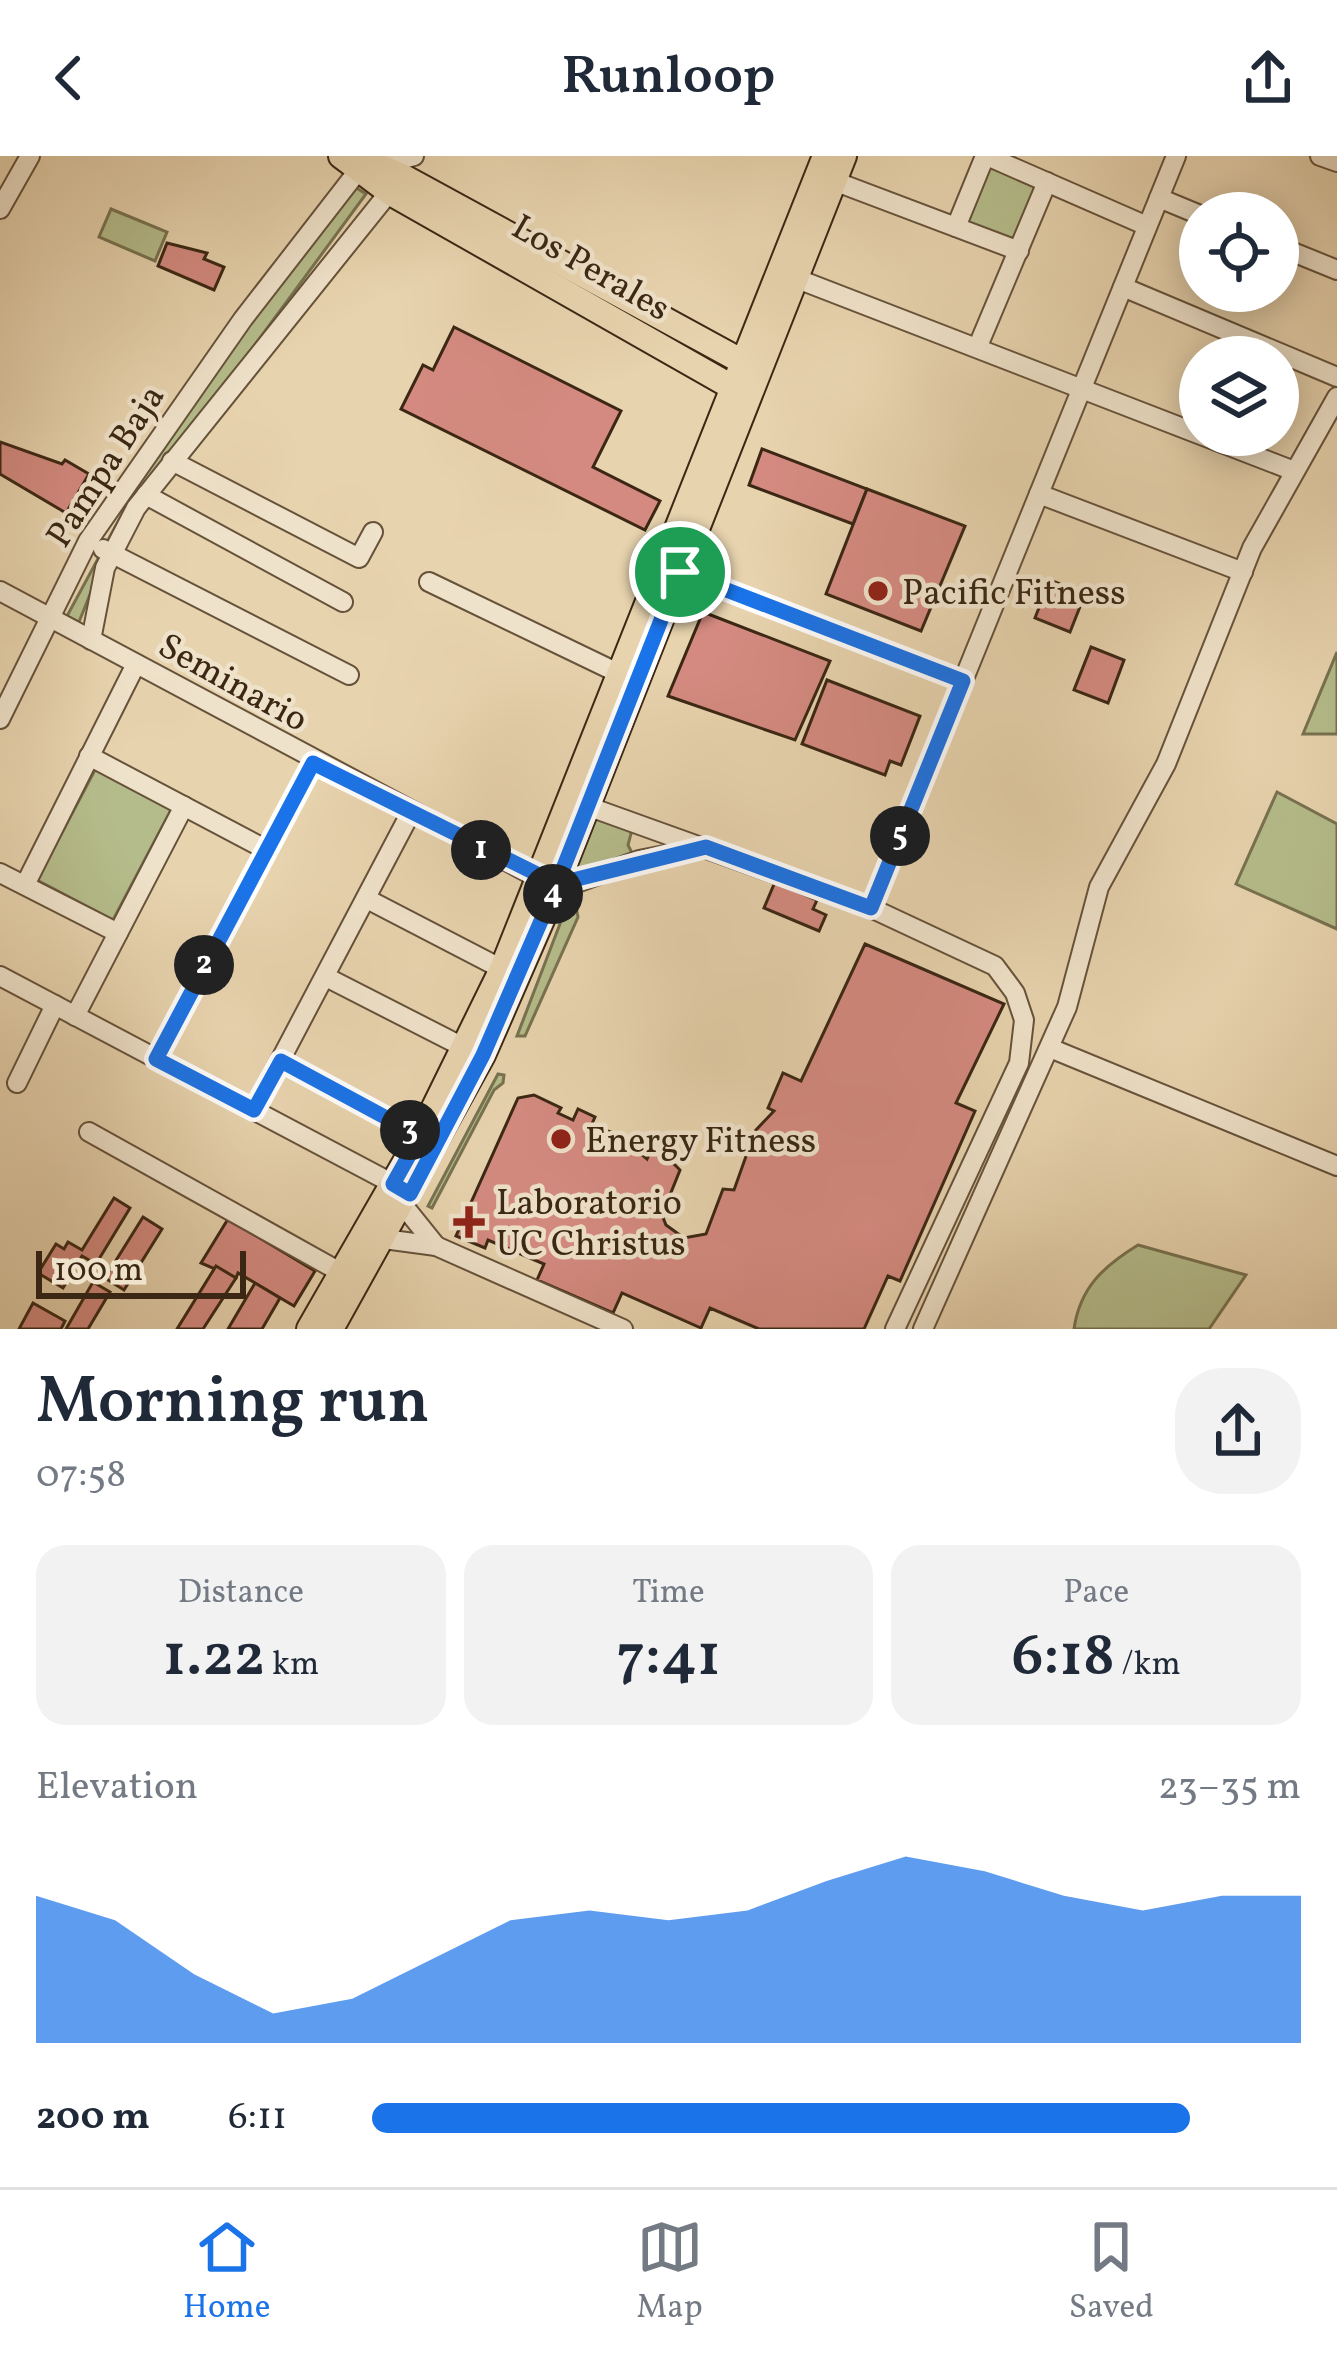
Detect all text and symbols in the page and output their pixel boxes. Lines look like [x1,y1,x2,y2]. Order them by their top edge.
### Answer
text: Runloop [562,41,775,116]
icon: back [36,45,102,111]
icon: share [1235,45,1301,111]
map controls [1179,192,1299,456]
button: locate [1179,192,1299,312]
street label: Los Perales [502,204,678,335]
button: layers [1179,336,1299,456]
street label: Pampa Baja [36,376,179,558]
pin [629,521,731,623]
icon: arrive [647,539,713,605]
place label: Pacific Fitness [902,570,1126,620]
marker: Pacific Fitness [865,578,891,604]
street label: Seminario [148,623,316,746]
pin: 5 [870,806,930,866]
text: 5 [892,813,908,859]
pin: 1 [451,820,511,880]
text: 1 [474,827,488,873]
pin: 4 [523,864,583,924]
text: 4 [543,871,563,917]
pin: 2 [174,935,234,995]
text: 2 [195,942,213,988]
pin: 3 [380,1100,440,1160]
text: 3 [402,1107,418,1153]
place label: Energy Fitness [585,1118,816,1168]
marker: Energy Fitness [548,1126,574,1152]
place label: Laboratorio UC Christus [496,1180,686,1271]
marker: Laboratorio UC Christus [453,1206,485,1238]
scale bar [36,1245,246,1298]
text: 100 m [54,1249,143,1295]
text: Morning run [36,1358,429,1450]
button: share [1175,1368,1301,1494]
text: 07:58 [36,1449,126,1503]
text: Distance [178,1571,304,1617]
text: Time [632,1571,705,1617]
text: Pace [1063,1571,1129,1617]
text: 1.22 [163,1617,265,1700]
text: 7:41 [616,1617,721,1700]
text: 6:18 [1012,1617,1115,1700]
text: km [265,1643,319,1689]
text: /km [1115,1643,1181,1689]
text: Elevation [36,1761,198,1815]
text: 23–35 m [1158,1761,1301,1815]
text: 200 m [36,2091,150,2145]
text: 6:11 [228,2091,287,2145]
tab: Home [183,2214,270,2332]
tab: Map [637,2214,703,2332]
tab: Saved [1069,2214,1154,2332]

